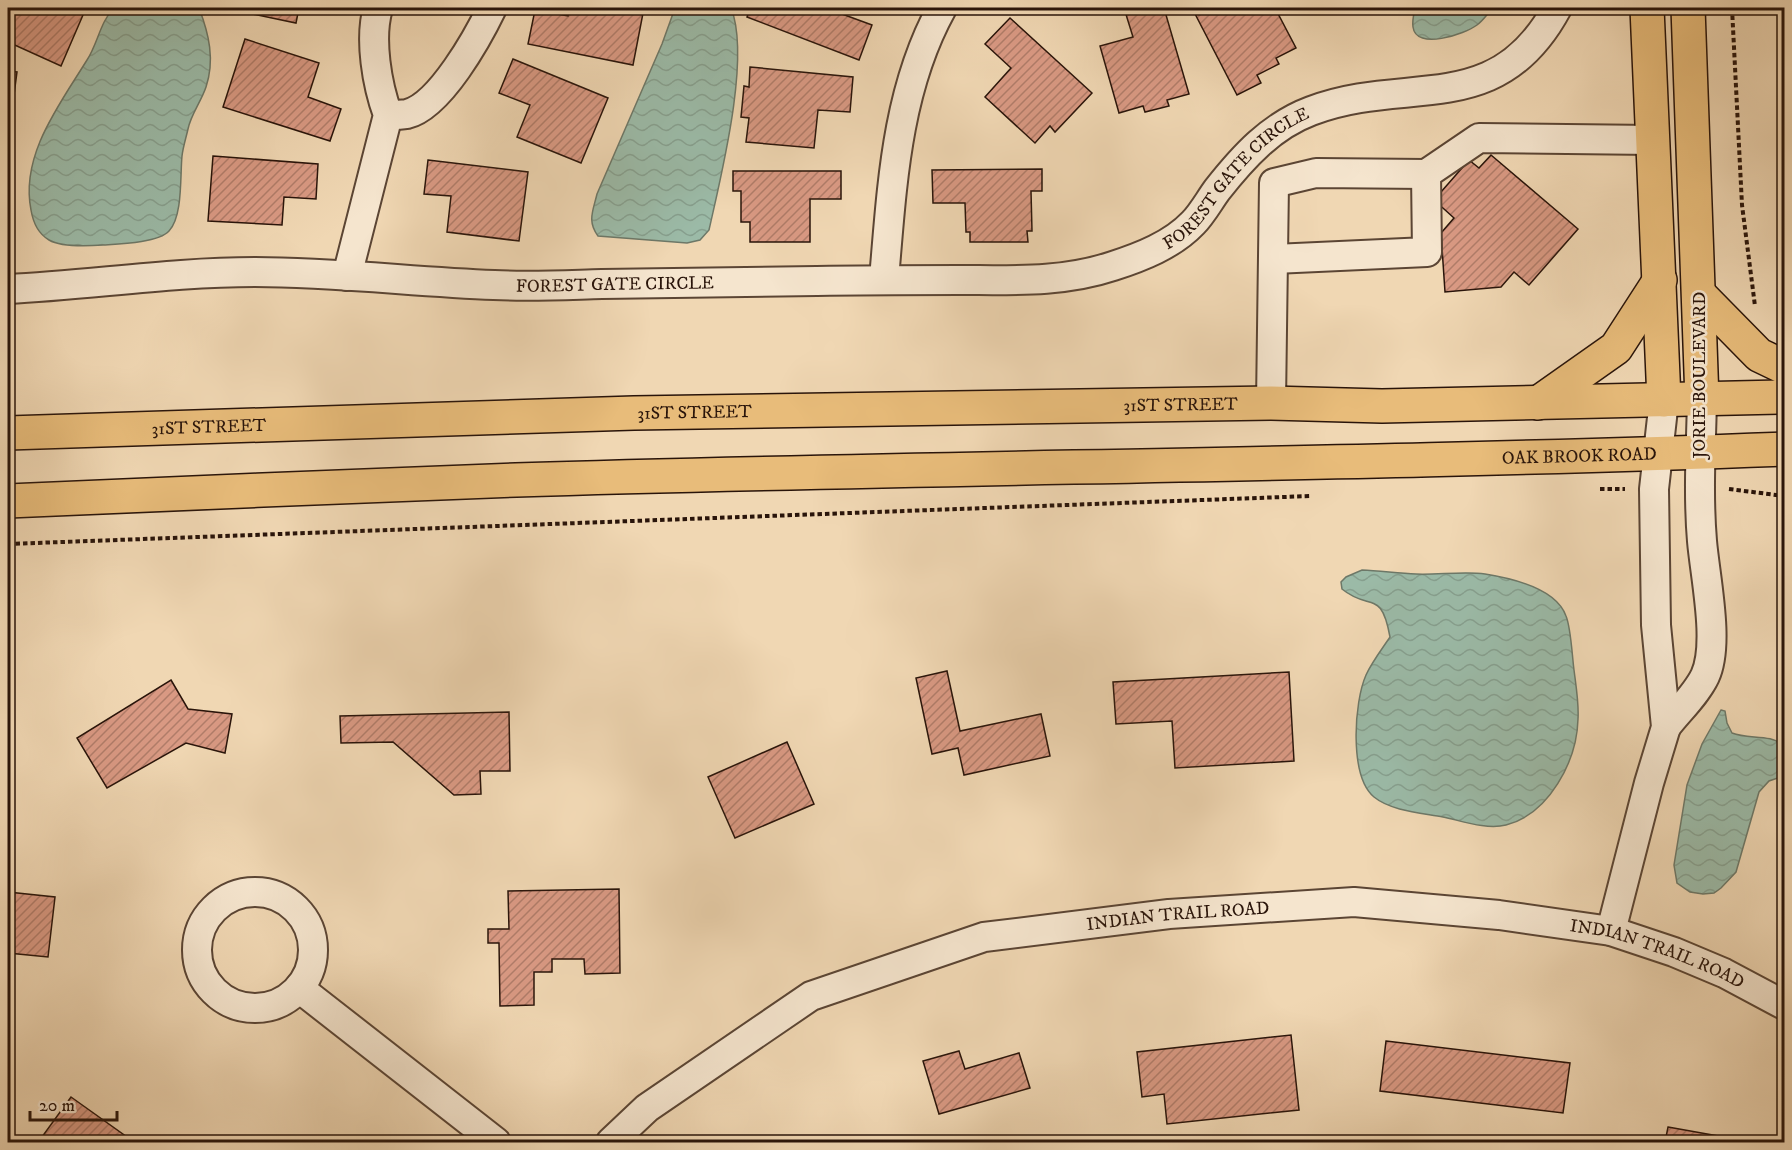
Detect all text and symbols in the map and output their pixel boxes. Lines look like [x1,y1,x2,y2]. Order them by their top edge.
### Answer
street label: FOREST GATE CIRCLE [1159,103,1313,255]
street label: FOREST GATE CIRCLE [516,272,714,298]
street label: JORIE BOULEVARD [1689,292,1711,460]
street label: 31ST STREET [1123,394,1238,417]
street label: 31ST STREET [637,401,752,425]
street label: 31ST STREET [151,415,267,440]
street label: OAK BROOK ROAD [1502,443,1657,470]
street label: INDIAN TRAIL ROAD [1085,898,1270,936]
street label: INDIAN TRAIL ROAD [1568,915,1748,994]
scale bar [30,1084,117,1122]
text: 20 m [39,1095,75,1117]

